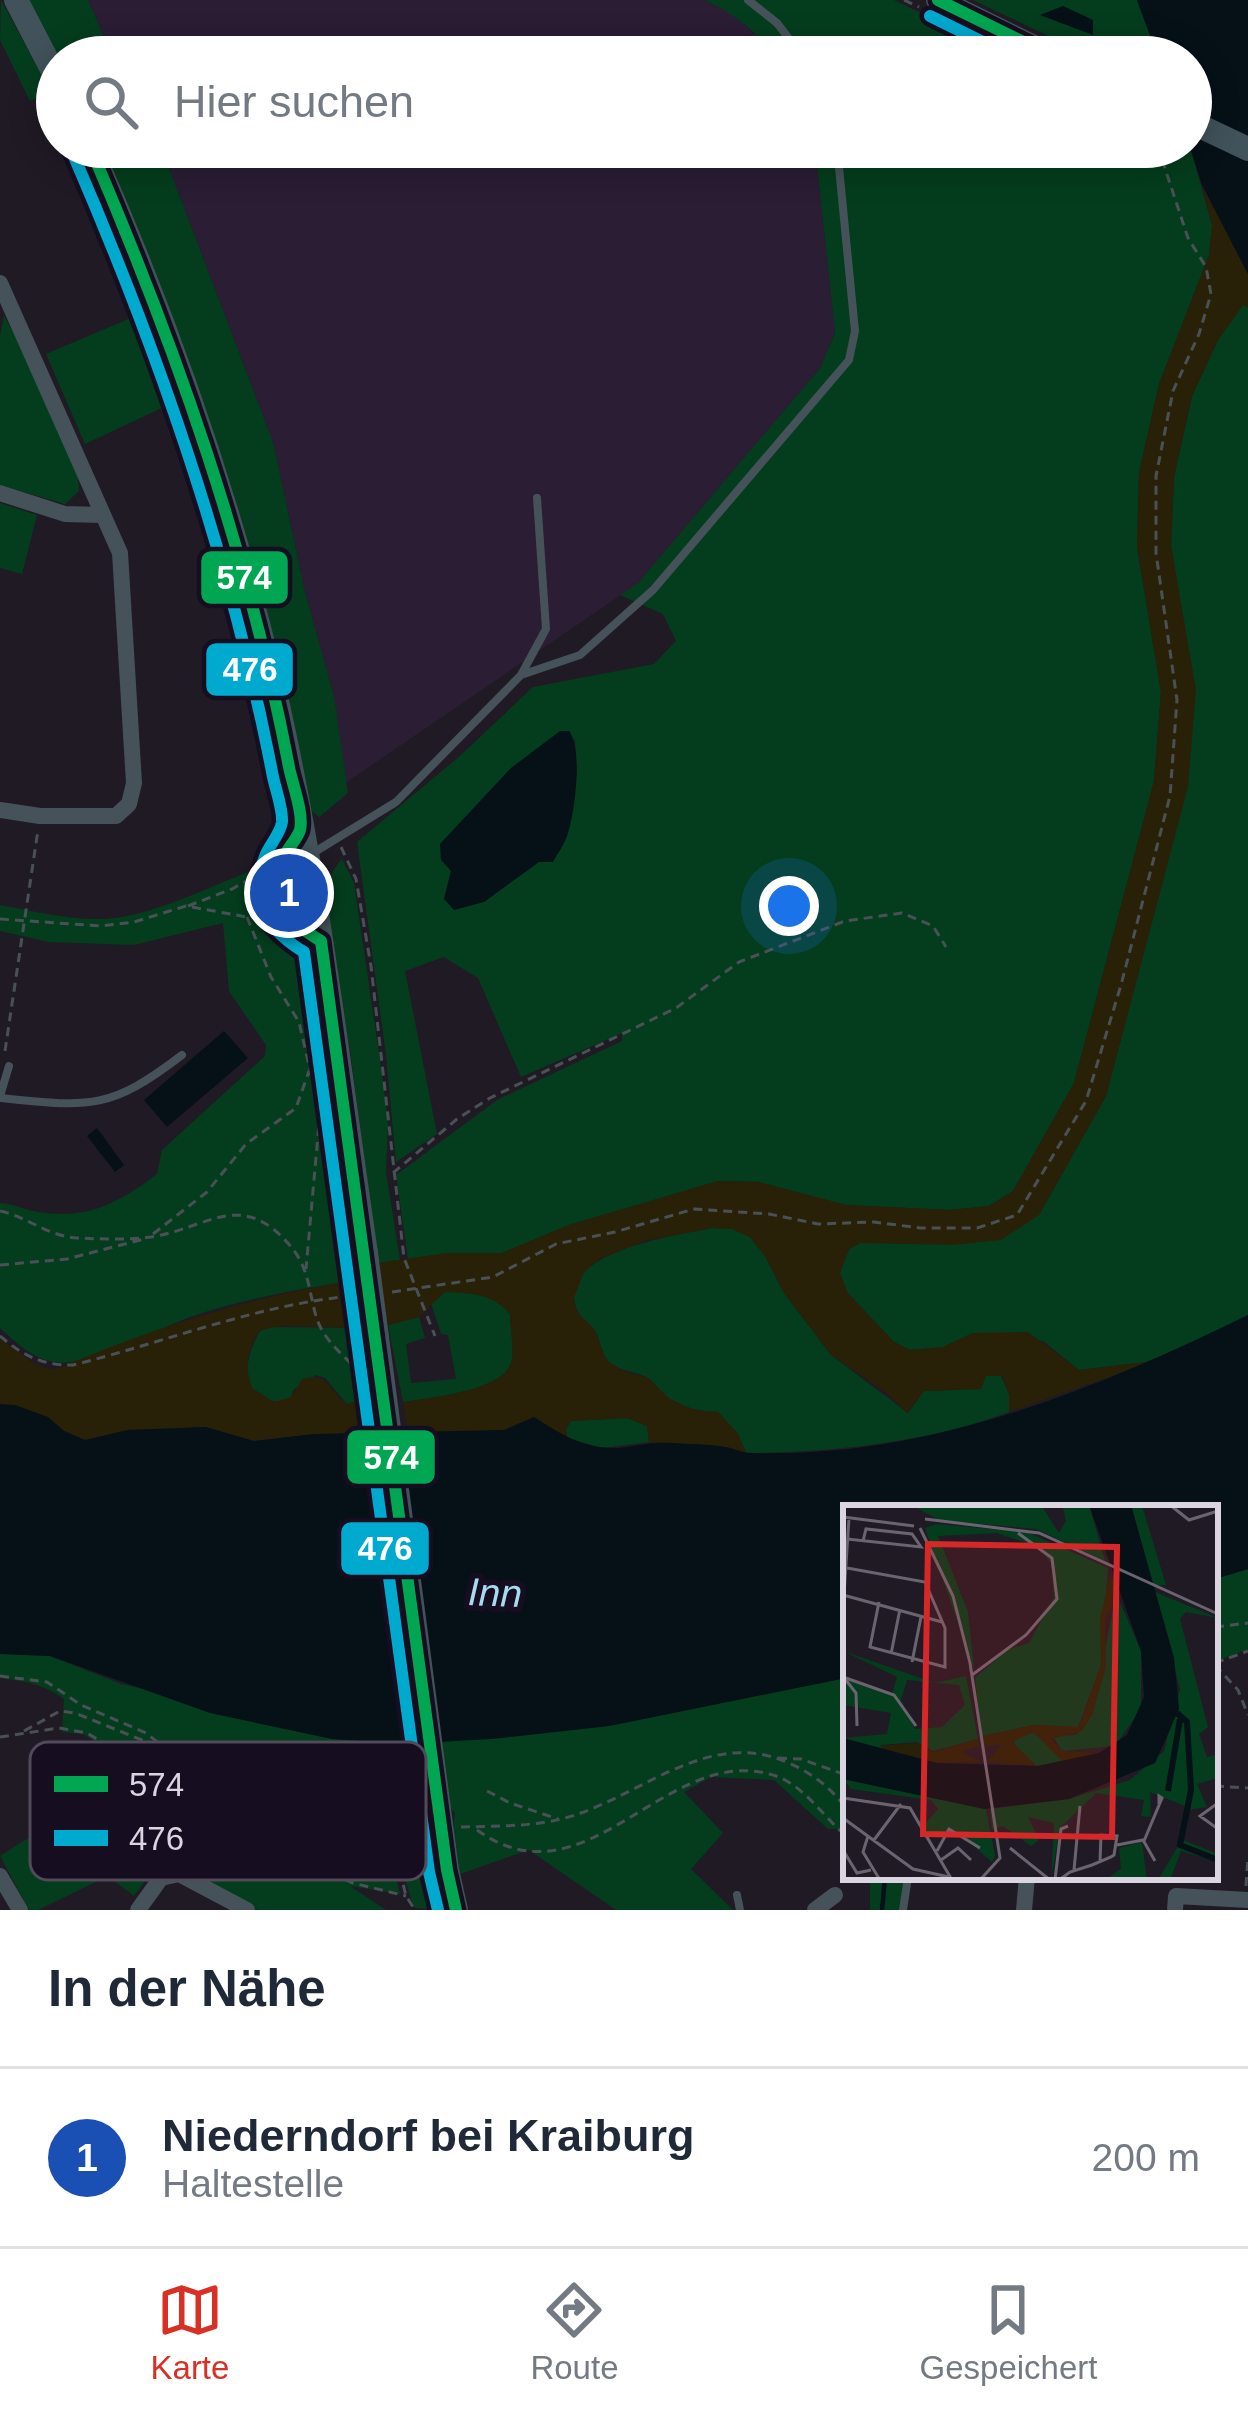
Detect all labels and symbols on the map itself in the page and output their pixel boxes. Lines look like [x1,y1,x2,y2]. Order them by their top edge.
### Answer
line badge: 574 [199,549,290,606]
text: 574 [216,559,272,596]
line badge: 476 [204,641,295,698]
text: 476 [222,651,278,688]
pin: 1 [250,848,328,938]
your location [759,876,819,936]
line badge: 574 [345,1428,437,1486]
text: 574 [363,1439,419,1476]
inset map [843,1505,1218,1880]
line badge: 476 [339,1520,431,1577]
text: 476 [357,1530,413,1567]
water label: Inn [467,1570,523,1615]
legend [30,1742,426,1880]
text: 574 [129,1766,184,1803]
text: 476 [129,1820,184,1857]

